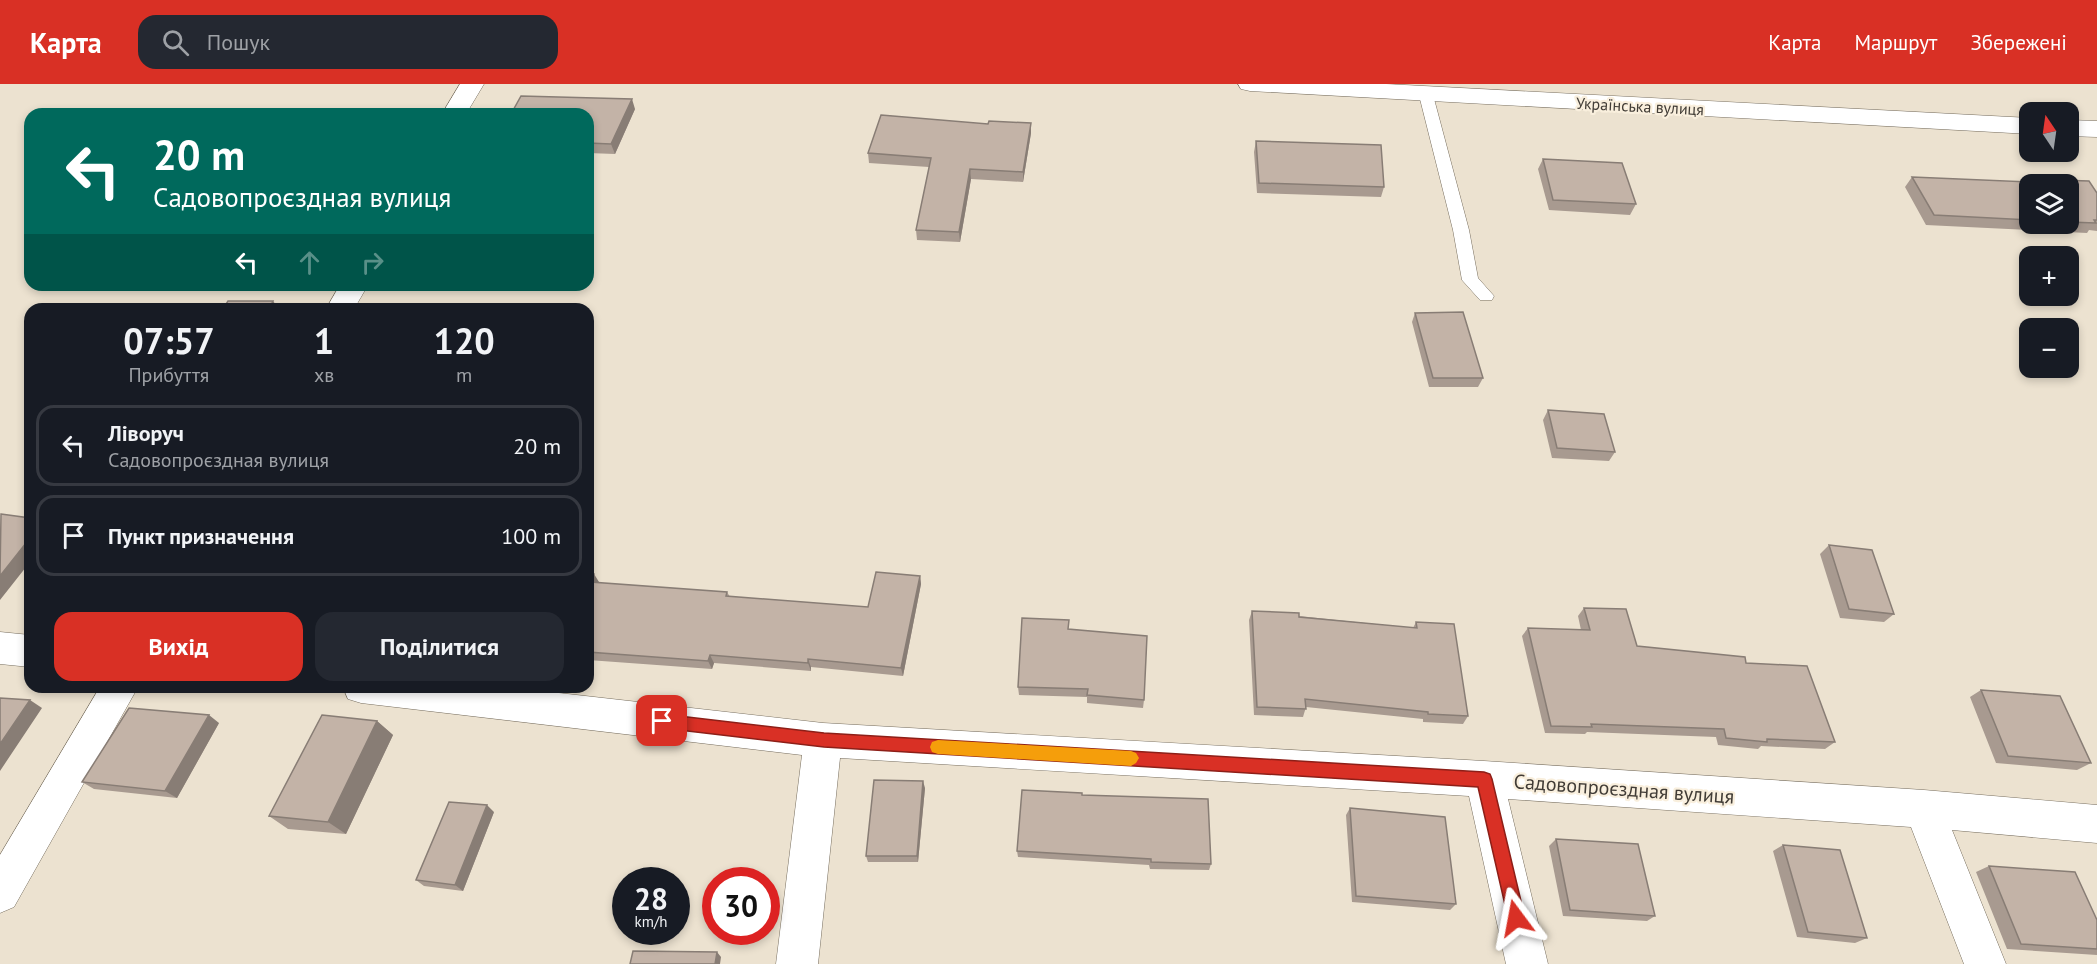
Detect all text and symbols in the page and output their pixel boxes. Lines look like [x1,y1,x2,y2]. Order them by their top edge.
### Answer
search box [138,15,558,69]
text: Карта [30,24,102,61]
icon: search [159,26,192,59]
text: Пошук [207,28,270,56]
text: Карта [1768,29,1821,56]
text: Маршрут [1854,29,1937,56]
text: Збережені [1970,29,2067,56]
street label: Українська вулиця [1575,93,1705,119]
north arrow [2019,102,2079,162]
map controls [2019,102,2079,378]
text: 20 m [153,127,245,182]
icon: left [54,132,132,210]
button: layers [2019,174,2079,234]
text: Садовопроєздная вулиця [153,180,451,214]
icon: left [230,246,263,279]
icon: ahead [293,246,326,279]
icon: right [356,246,389,279]
button: + [2019,246,2079,306]
text: 07:57 [123,317,215,364]
text: 1 [314,317,334,364]
text: 120 [433,317,495,364]
button: − [2019,318,2079,378]
text: Прибуття [128,362,209,388]
text: хв [314,362,334,388]
text: m [456,362,472,388]
text: Ліворуч [108,419,184,447]
icon: left [57,429,90,462]
text: 20 m [513,432,561,460]
text: Садовопроєздная вулиця [108,447,329,473]
icon: arrive [57,519,90,552]
text: Пункт призначення [108,522,294,550]
text: 100 m [501,522,561,550]
button: Вихід [54,612,303,681]
button: Поділитися [315,612,564,681]
pin [636,695,687,746]
icon: arrive [645,704,678,737]
street label: Садовопроєздная вулиця [1513,768,1735,810]
speed limit sign: 30 [702,867,780,945]
text: 28 [634,879,668,918]
position arrow [1484,886,1548,950]
text: km/h [635,912,667,931]

